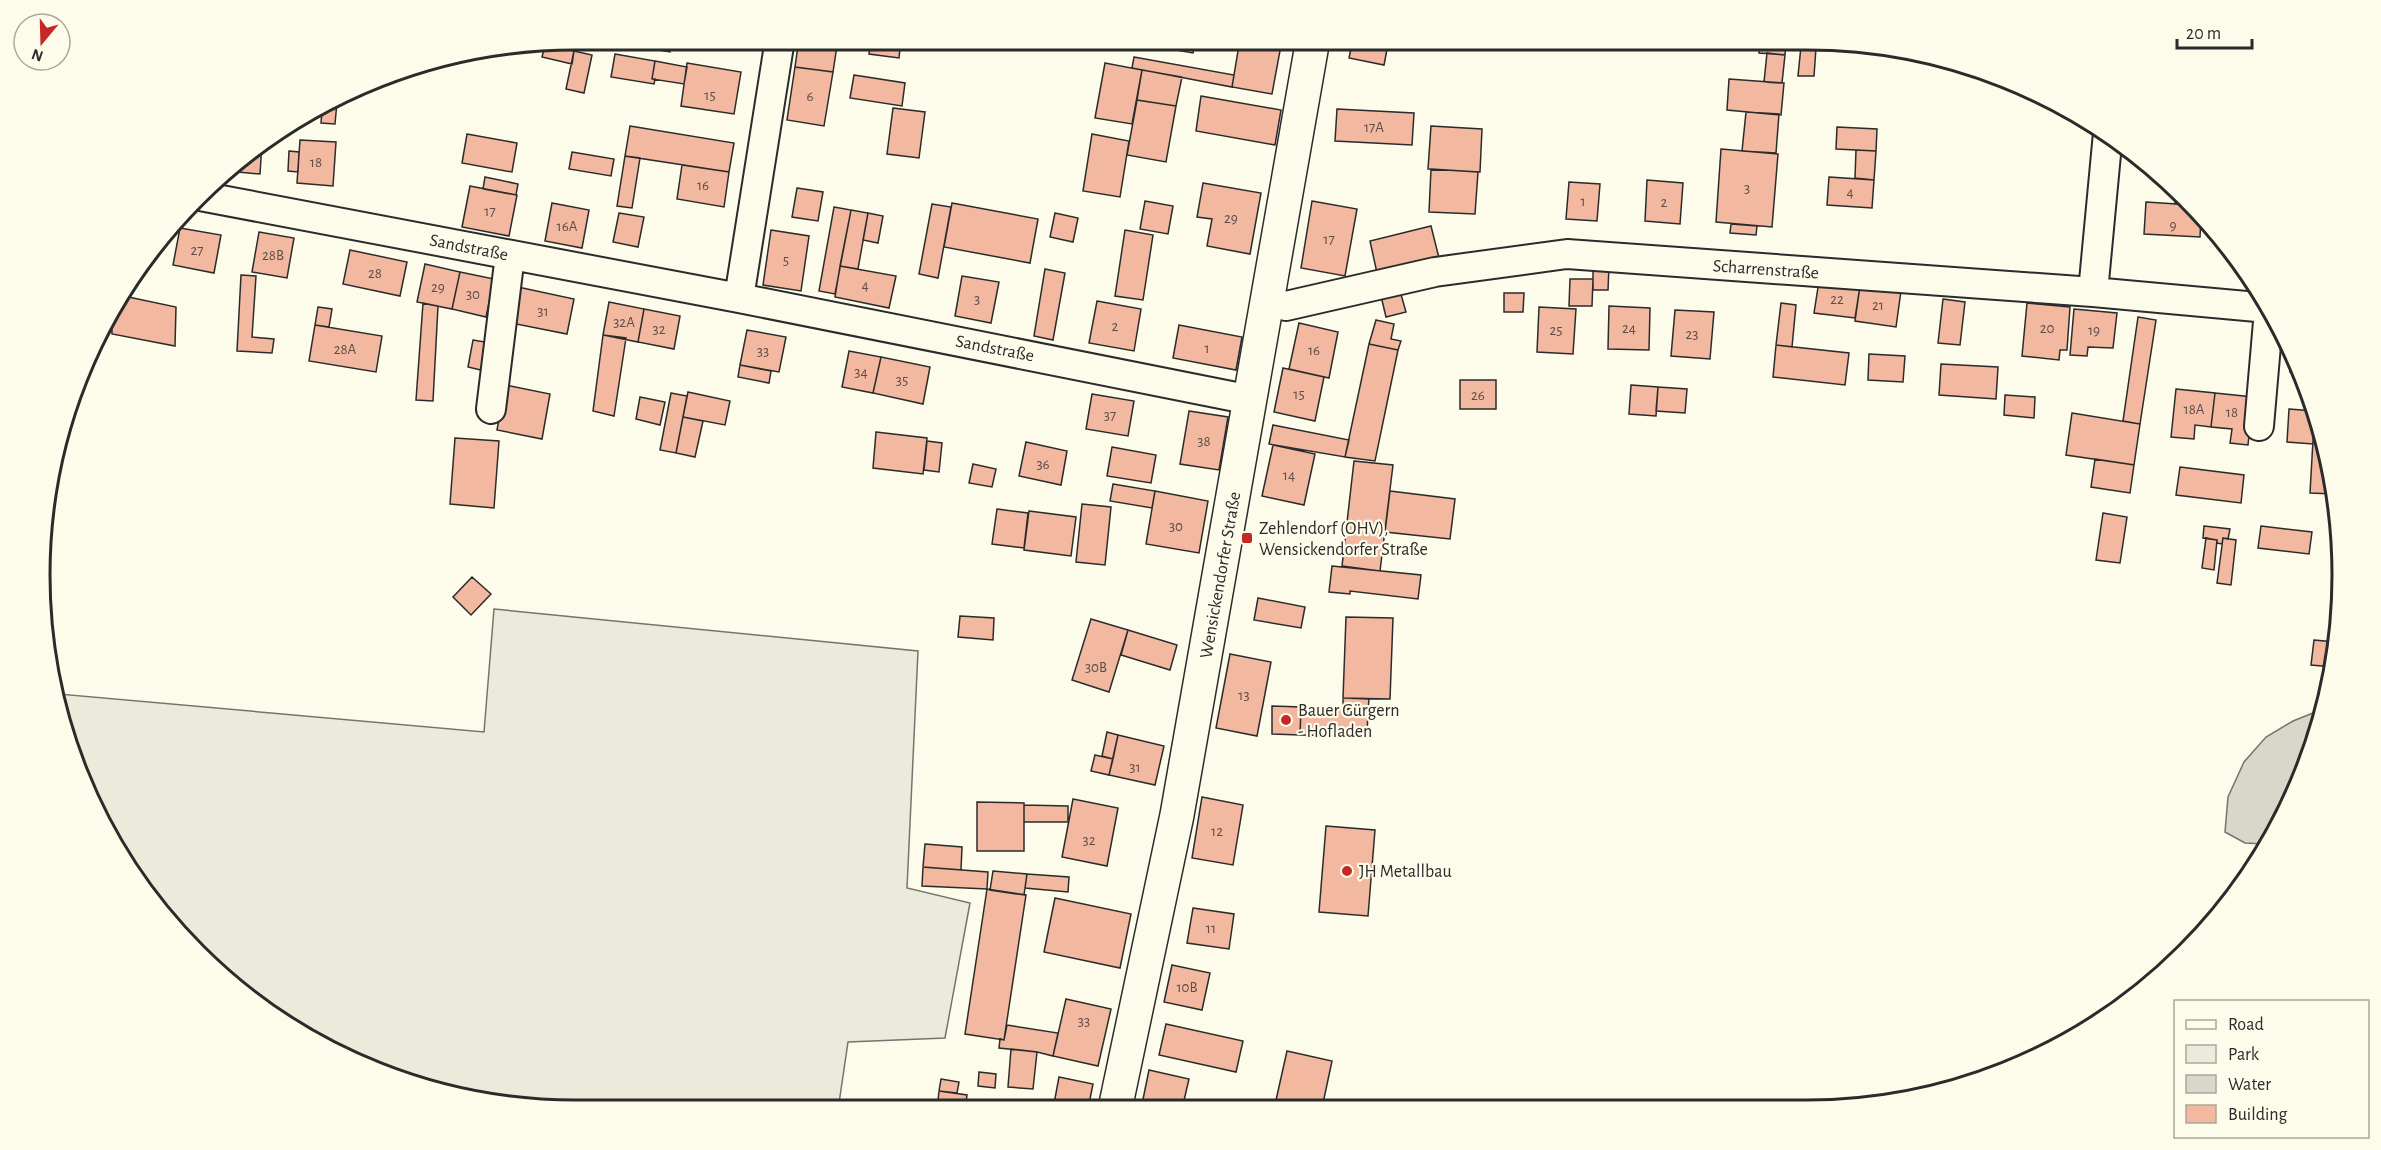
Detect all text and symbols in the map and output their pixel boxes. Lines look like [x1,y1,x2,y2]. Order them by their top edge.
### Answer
north arrow [12,12,72,72]
scale bar [2177,12,2252,50]
text: 20 m [2186,25,2221,43]
text: N [30,46,45,65]
house number: 15 [704,88,716,103]
house number: 6 [806,89,814,104]
house number: 17A [1364,120,1384,135]
house number: 18 [310,155,322,170]
house number: 16 [697,178,709,193]
house number: 3 [1744,181,1750,196]
house number: 4 [1846,185,1854,200]
house number: 1 [1580,194,1586,209]
house number: 2 [1661,195,1668,210]
house number: 17 [484,204,496,219]
house number: 29 [1224,211,1238,226]
house number: 9 [2169,218,2177,233]
house number: 16A [557,219,578,234]
street label: Sandstraße [428,232,510,264]
house number: 17 [1323,232,1335,247]
house number: 27 [190,243,204,258]
house number: 28B [262,248,284,263]
house number: 5 [783,253,789,268]
street label: Scharrenstraße [1712,257,1820,283]
house number: 28 [368,266,382,281]
house number: 4 [861,278,869,293]
house number: 29 [431,280,445,295]
house number: 30 [466,287,480,302]
house number: 3 [974,292,980,307]
house number: 22 [1830,292,1844,307]
house number: 21 [1872,298,1884,313]
house number: 31 [537,304,549,319]
house number: 32A [613,315,635,330]
house number: 2 [1112,319,1119,334]
house number: 24 [1622,321,1636,336]
house number: 20 [2040,321,2054,336]
house number: 32 [652,322,666,337]
house number: 25 [1549,323,1563,338]
house number: 19 [2088,323,2100,338]
house number: 23 [1685,327,1699,342]
street label: Sandstraße [954,333,1036,365]
house number: 1 [1204,341,1210,356]
house number: 28A [334,342,357,357]
house number: 16 [1308,343,1320,358]
house number: 33 [757,344,769,359]
house number: 34 [854,365,868,380]
house number: 35 [896,373,908,388]
house number: 15 [1293,387,1305,402]
house number: 26 [1471,388,1485,403]
house number: 18A [2184,402,2205,417]
house number: 18 [2226,405,2238,420]
house number: 37 [1104,408,1116,423]
house number: 38 [1197,434,1211,449]
house number: 36 [1036,457,1050,472]
house number: 14 [1283,468,1295,483]
street label: Wensickendorfer Straße [1197,490,1245,660]
house number: 30 [1169,519,1183,534]
place label: Zehlendorf (OHV), Wensickendorfer Straße [1259,520,1428,559]
marker: Zehlendorf (OHV), Wensickendorfer Straße [1240,531,1254,545]
house number: 30B [1085,660,1107,675]
house number: 13 [1238,688,1250,703]
place label: Bauer Gürgern - Hofladen [1298,702,1400,741]
marker: Bauer Gürgern - Hofladen [1279,713,1293,727]
house number: 31 [1129,760,1141,775]
house number: 12 [1211,824,1223,839]
house number: 32 [1082,833,1096,848]
place label: JH Metallbau [1359,863,1452,881]
marker: JH Metallbau [1340,864,1354,878]
house number: 11 [1206,921,1216,936]
house number: 10B [1176,980,1198,995]
legend [2174,1000,2369,1138]
house number: 33 [1078,1014,1090,1029]
text: Road [2228,1016,2264,1034]
text: Park [2228,1046,2260,1064]
text: Water [2228,1076,2271,1094]
text: Building [2228,1106,2288,1124]

